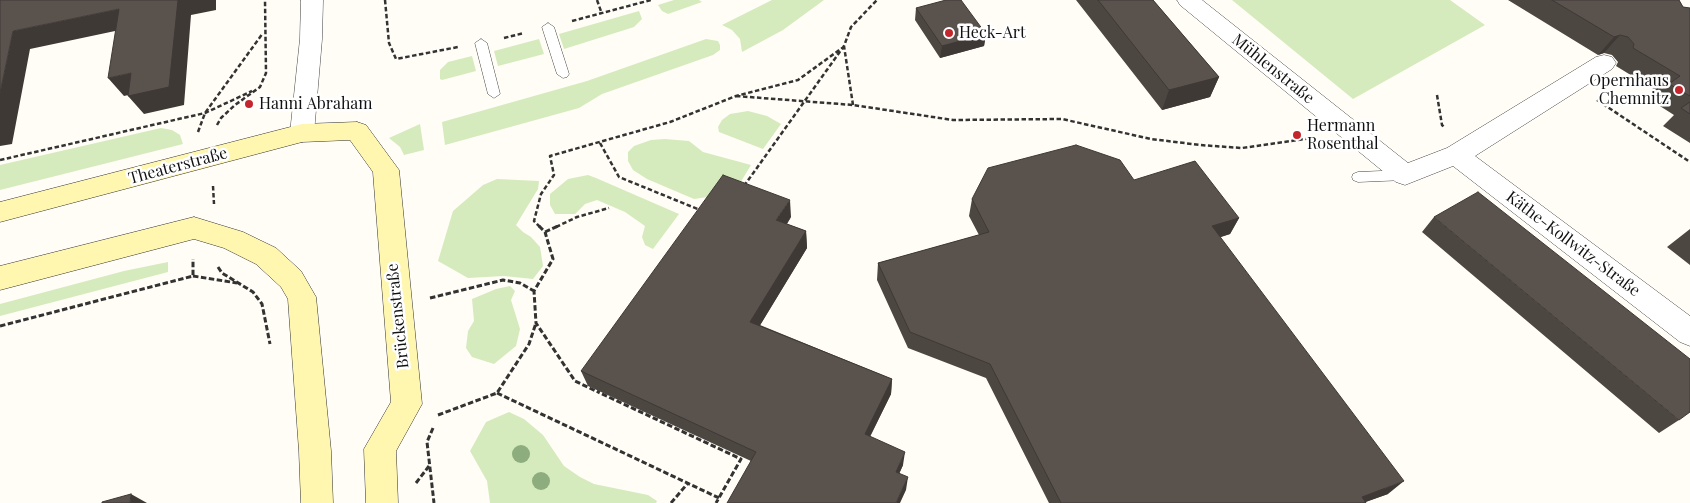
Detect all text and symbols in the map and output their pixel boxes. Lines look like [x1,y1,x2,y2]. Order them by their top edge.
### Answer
place label: Heck-Art [959,23,1026,43]
marker: Heck-Art [943,27,955,39]
street label: Mühlenstraße [1228,30,1318,108]
place label: Opernhaus Chemnitz [1589,71,1669,109]
marker: Opernhaus Chemnitz [1673,84,1685,96]
place label: Hanni Abraham [259,94,373,114]
marker: Hanni Abraham [243,98,255,110]
place label: Hermann Rosenthal [1307,116,1379,154]
marker: Hermann Rosenthal [1291,129,1303,141]
street label: Theaterstraße [126,144,230,188]
street label: Käthe-Kollwitz-Straße [1502,187,1644,301]
street label: Brückenstraße [383,263,413,369]

